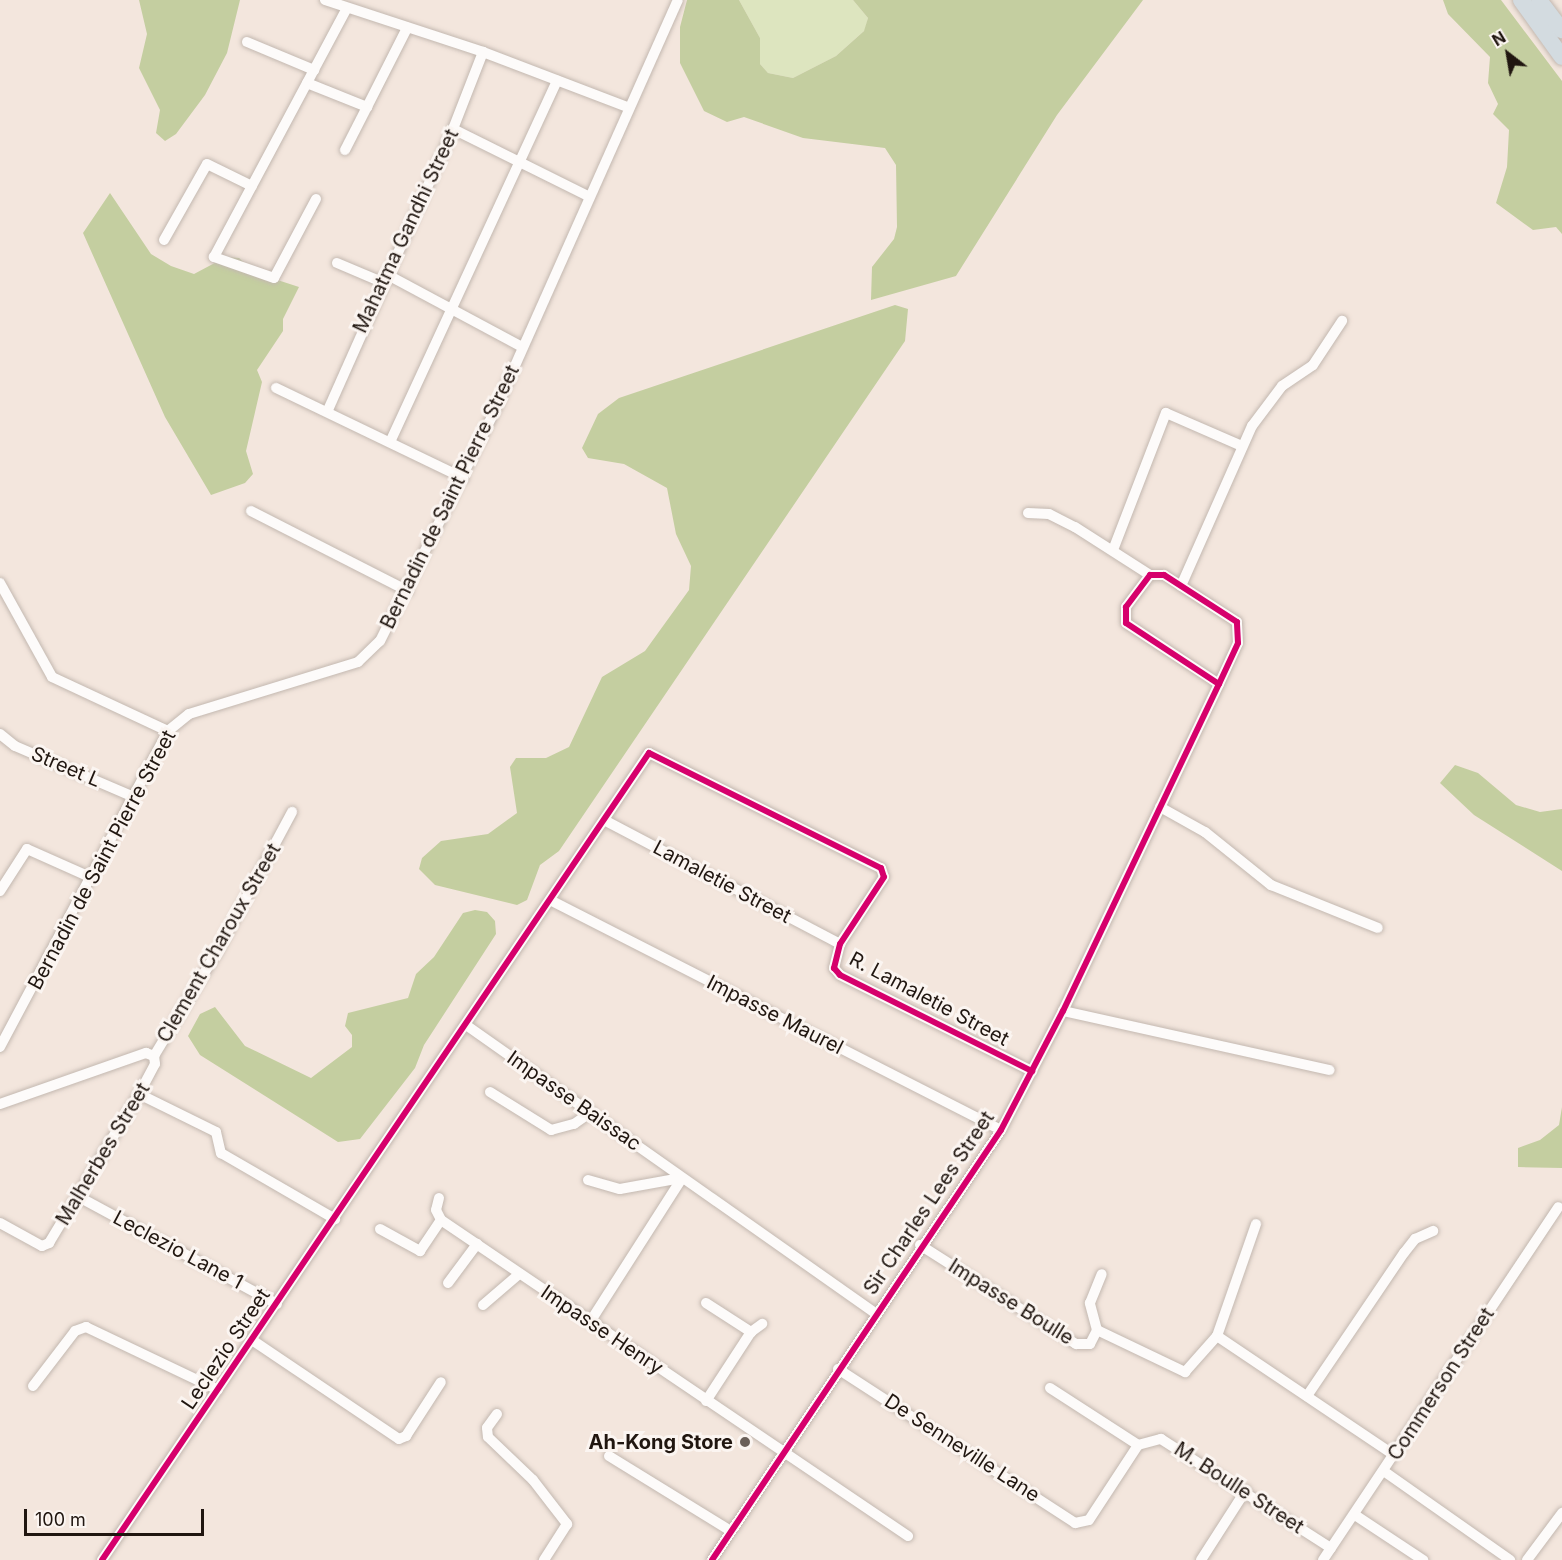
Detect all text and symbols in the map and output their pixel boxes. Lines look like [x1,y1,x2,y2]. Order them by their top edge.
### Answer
north arrow [1478,24,1538,84]
text: N [1488,27,1509,50]
street label: Mahatma Gandhi Street [348,125,464,337]
street label: Bernadin de Saint Pierre Street [376,361,524,633]
street label: Bernadin de Saint Pierre Street [23,726,181,994]
street label: Street L [28,742,104,792]
street label: Lamaletie Street [649,836,795,928]
street label: Clement Charoux Street [152,839,286,1047]
street label: R. Lamaletie Street [845,947,1013,1051]
street label: Impasse Maurel [703,970,847,1060]
street label: Impasse Baissac [502,1046,646,1156]
street label: Malherbes Street [51,1078,155,1230]
street label: Sir Charles Lees Street [859,1107,999,1299]
street label: Leclezio Lane 1 [109,1206,247,1294]
street label: Impasse Boulle [944,1254,1078,1350]
street label: Impasse Henry [536,1280,668,1380]
street label: Leclezio Street [177,1284,275,1414]
street label: Commerson Street [1383,1303,1499,1465]
street label: De Senneville Lane [880,1389,1044,1507]
place label: Ah-Kong Store [589,1430,733,1454]
marker: Ah-Kong Store [738,1435,752,1449]
street label: M. Boulle Street [1170,1437,1308,1539]
scale bar [27,1497,207,1535]
text: 100 m [35,1509,86,1530]

